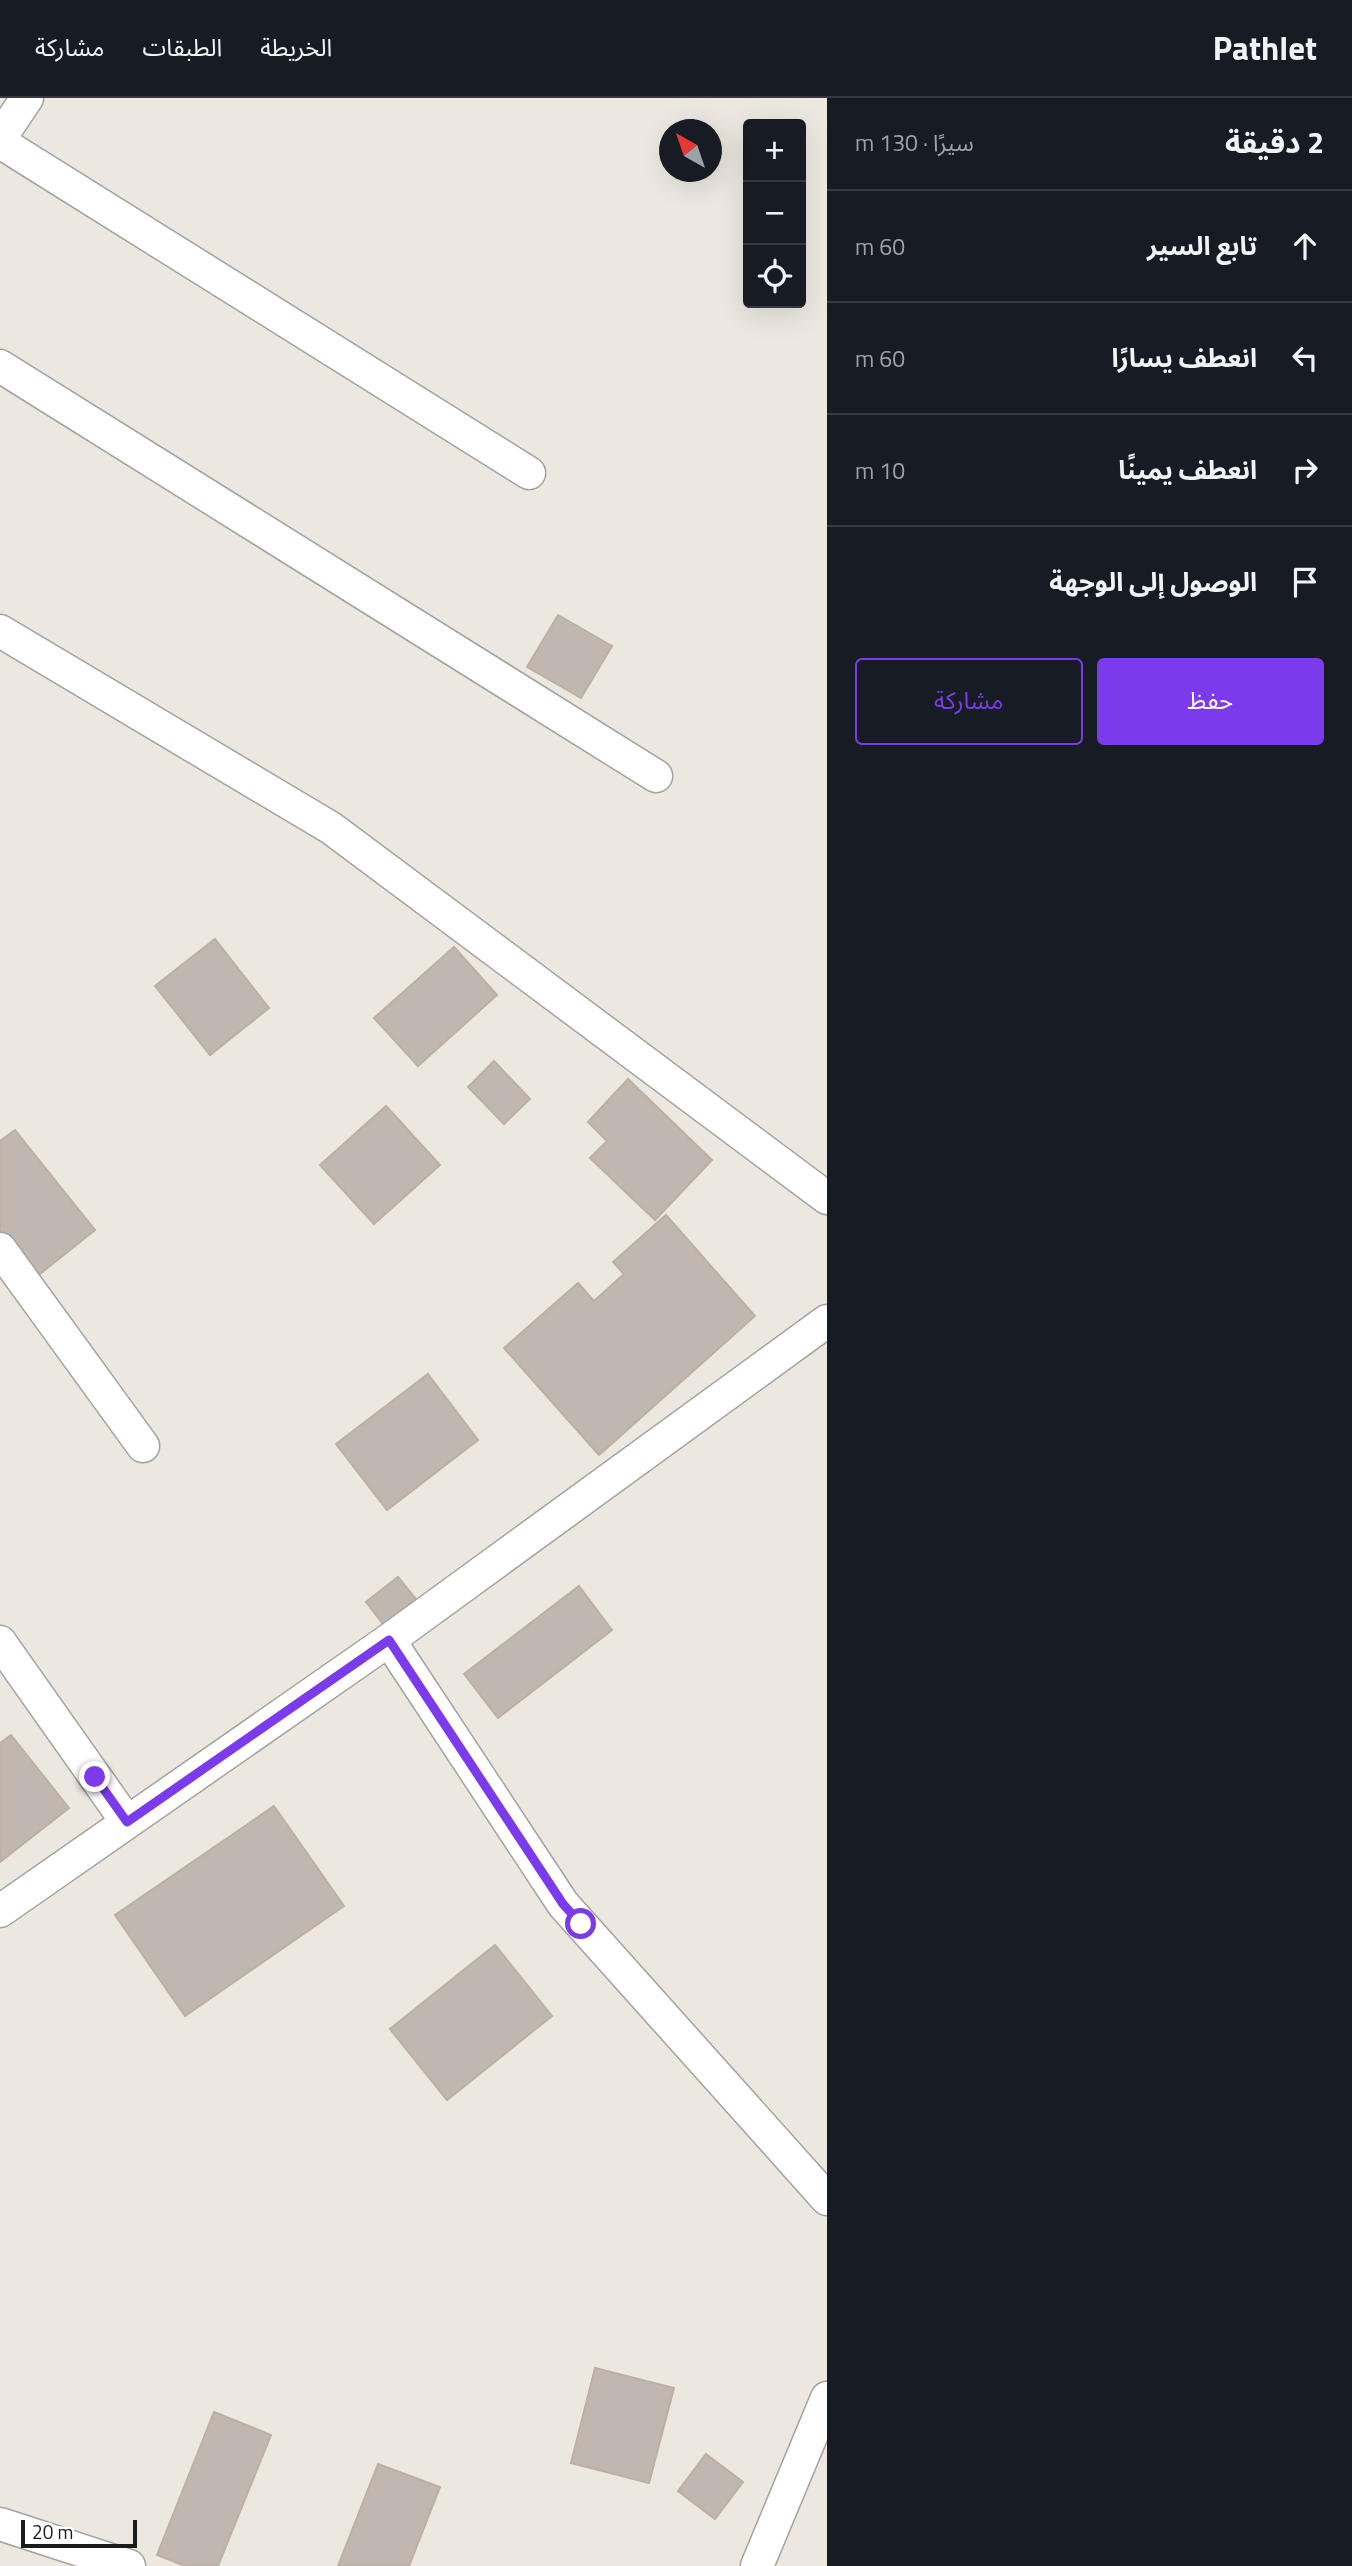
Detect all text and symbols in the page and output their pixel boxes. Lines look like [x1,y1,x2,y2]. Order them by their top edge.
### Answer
text: Pathlet [1213,23,1317,73]
text: مشاركة [35,29,104,65]
text: الطبقات [142,29,222,65]
text: الخريطة [260,29,332,65]
north arrow [659,119,722,182]
map controls [743,119,806,308]
button: + [743,119,806,182]
text: 2 دقيقة [1225,119,1324,165]
text: سيرًا · 130 m [855,125,974,160]
button: − [743,182,806,245]
text: تابع السير [1147,226,1257,265]
icon: ahead [1286,227,1324,265]
text: 60 m [855,229,905,264]
button: locate [743,245,806,308]
text: انعطف يسارًا [1112,338,1257,377]
icon: left [1286,339,1324,377]
text: 60 m [855,341,905,376]
text: انعطف يمينًا [1118,450,1257,489]
icon: right [1286,451,1324,489]
text: 10 m [855,453,905,488]
text: الوصول إلى الوجهة [1049,562,1257,601]
icon: arrive [1286,563,1324,601]
button: مشاركة [855,658,1083,745]
button: حفظ [1097,658,1324,745]
route end [79,1761,110,1792]
route start [565,1908,596,1939]
scale bar [21,2517,136,2549]
text: 20 m [32,2517,73,2546]

